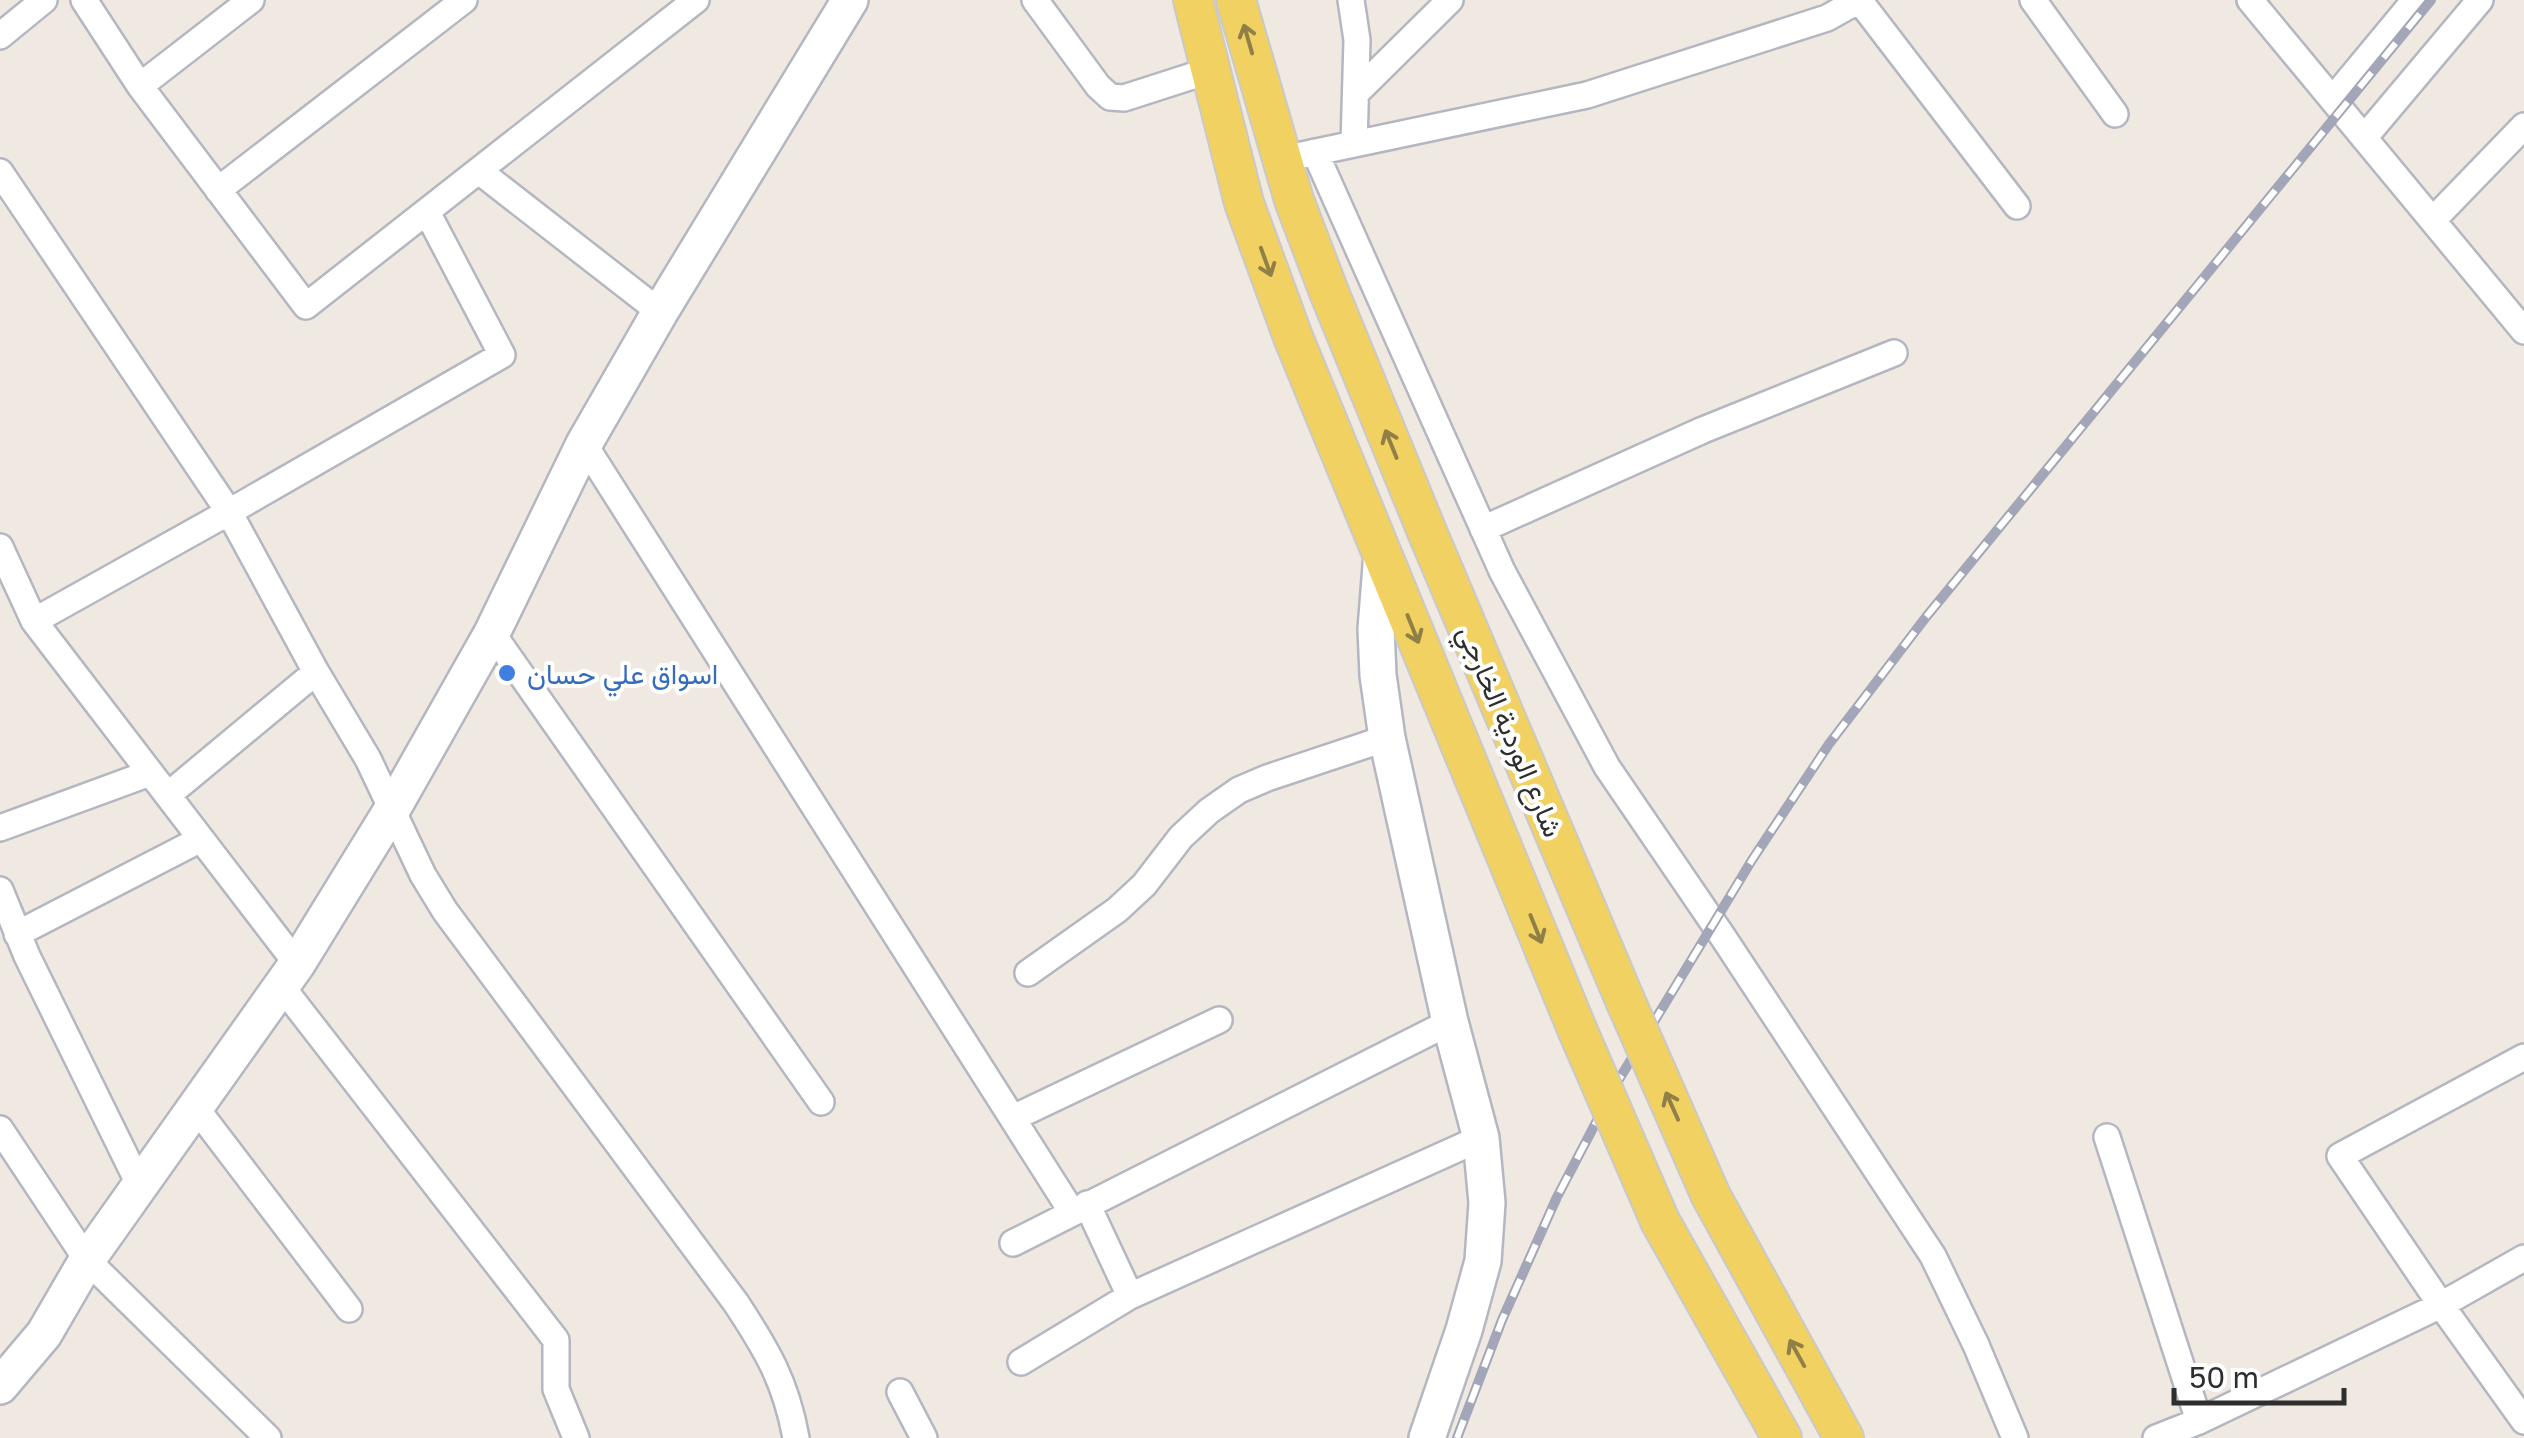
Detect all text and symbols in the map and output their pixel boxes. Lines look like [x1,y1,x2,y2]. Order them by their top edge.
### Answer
one-way arrow [1238,24,1256,55]
one-way arrow [1258,246,1276,277]
one-way arrow [1381,429,1399,460]
one-way arrow [1406,613,1424,643]
street label: شارع الوردية الخارجي [1445,620,1570,845]
place label: اسواق علي حسان [527,657,718,697]
marker: اسواق علي حسان [496,662,518,684]
one-way arrow [1528,914,1546,944]
one-way arrow [1662,1092,1680,1122]
one-way arrow [1787,1338,1807,1368]
scale bar [2174,1343,2344,1405]
text: 50 m [2189,1359,2259,1395]

